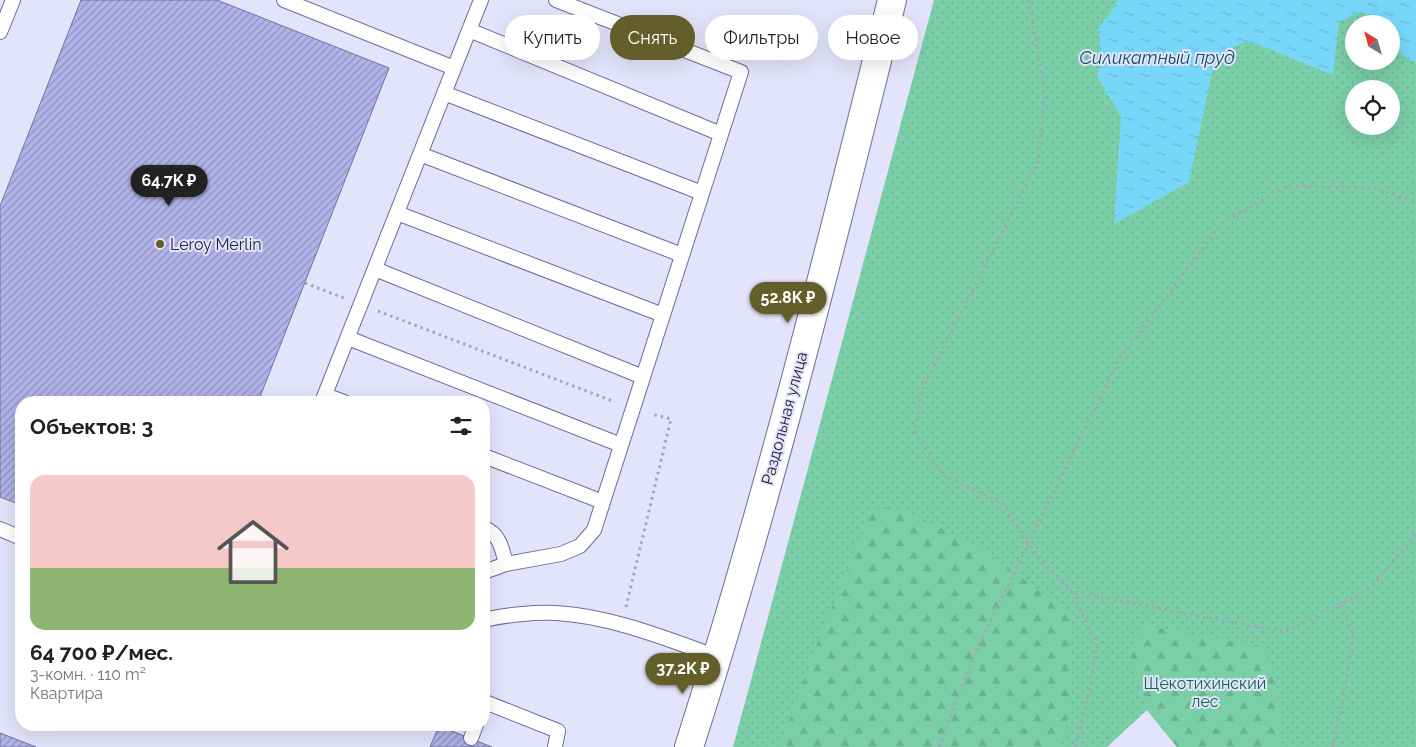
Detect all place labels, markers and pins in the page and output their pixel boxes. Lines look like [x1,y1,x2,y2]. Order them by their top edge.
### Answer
pin: 64.7K ₽ [123,164,215,207]
place label: Leroy Merlin [170,235,262,254]
marker: Leroy Merlin [154,238,166,250]
pin: 52.8K ₽ [742,282,834,324]
pin: 37.2K ₽ [637,652,729,695]

